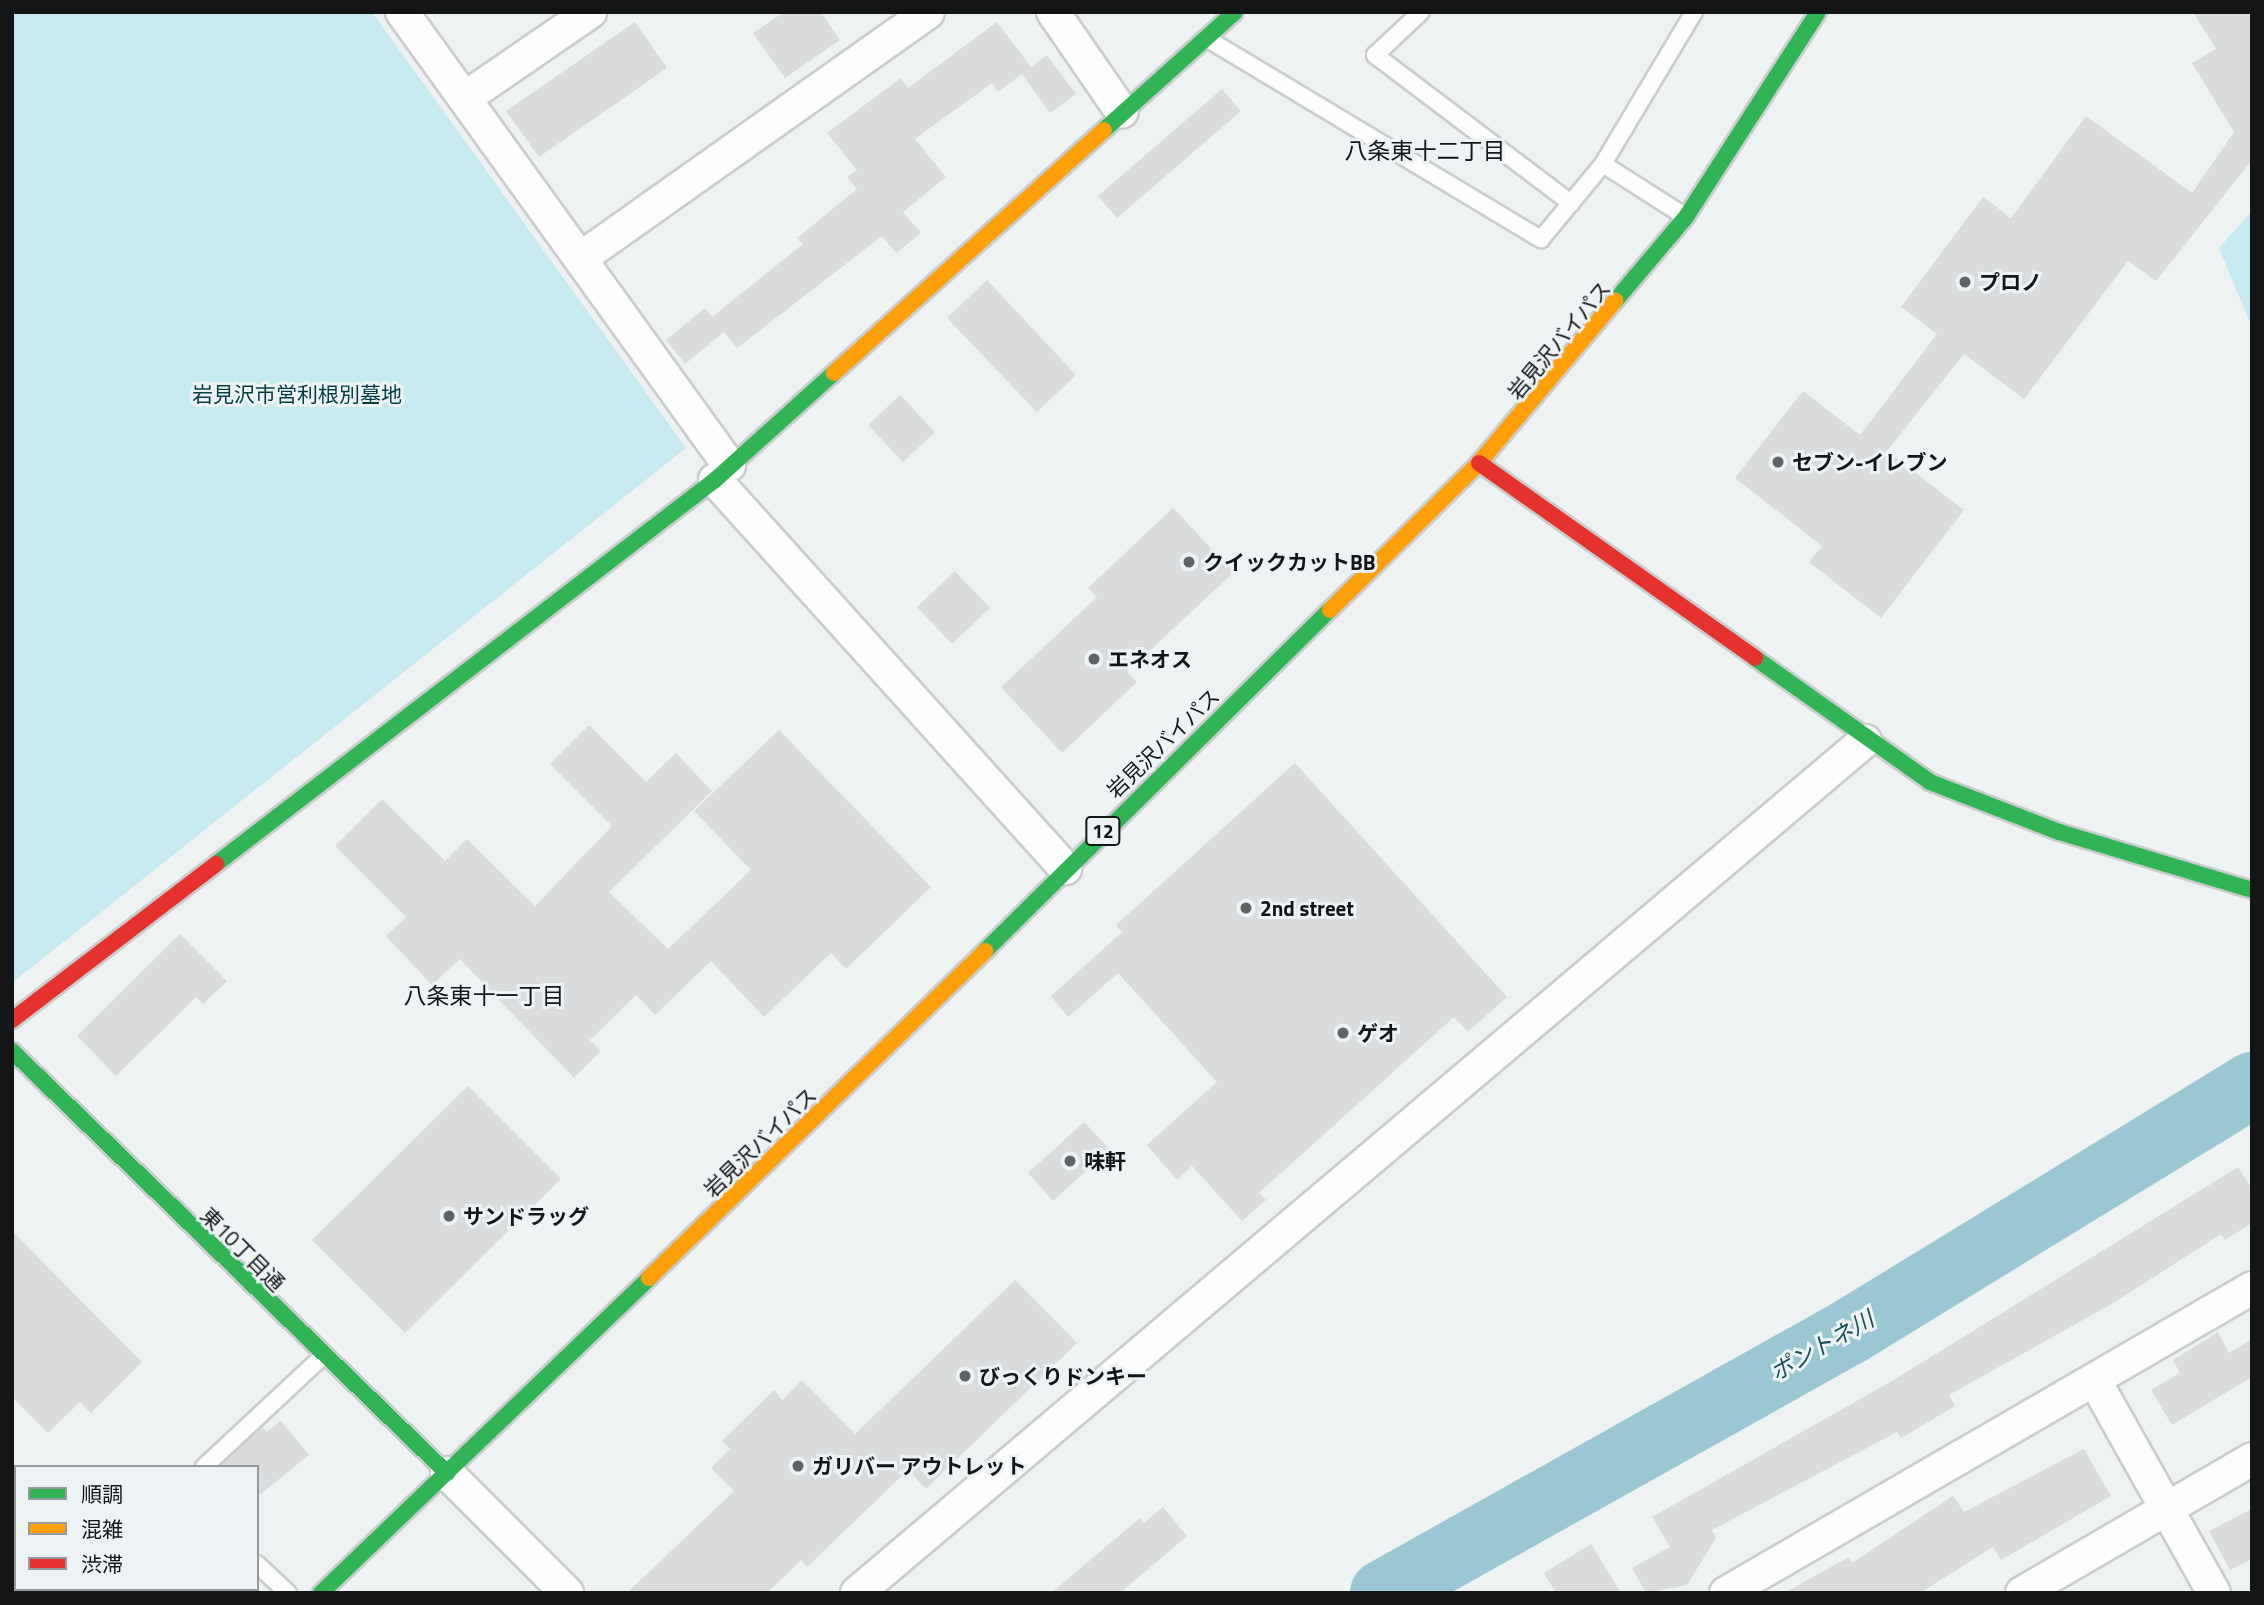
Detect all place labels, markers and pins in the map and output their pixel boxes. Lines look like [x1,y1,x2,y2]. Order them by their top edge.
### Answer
place label: プロノ [1979,269,2042,295]
marker: プロノ [1957,274,1973,290]
place label: セブン-イレブン [1792,449,1948,475]
marker: セブン-イレブン [1770,454,1786,470]
place label: クイックカットBB [1203,549,1376,575]
marker: クイックカットBB [1181,554,1197,570]
place label: エネオス [1108,646,1192,672]
marker: エネオス [1086,651,1102,667]
place label: 2nd street [1260,895,1354,921]
marker: 2nd street [1238,900,1254,916]
place label: ゲオ [1357,1020,1399,1046]
marker: ゲオ [1335,1025,1351,1041]
place label: 味軒 [1084,1148,1126,1174]
marker: 味軒 [1062,1153,1078,1169]
place label: サンドラッグ [463,1203,589,1229]
marker: サンドラッグ [441,1208,457,1224]
place label: びっくりドンキー [979,1363,1147,1389]
marker: びっくりドンキー [957,1368,973,1384]
place label: ガリバー アウトレット [812,1453,1027,1479]
marker: ガリバー アウトレット [790,1458,806,1474]

